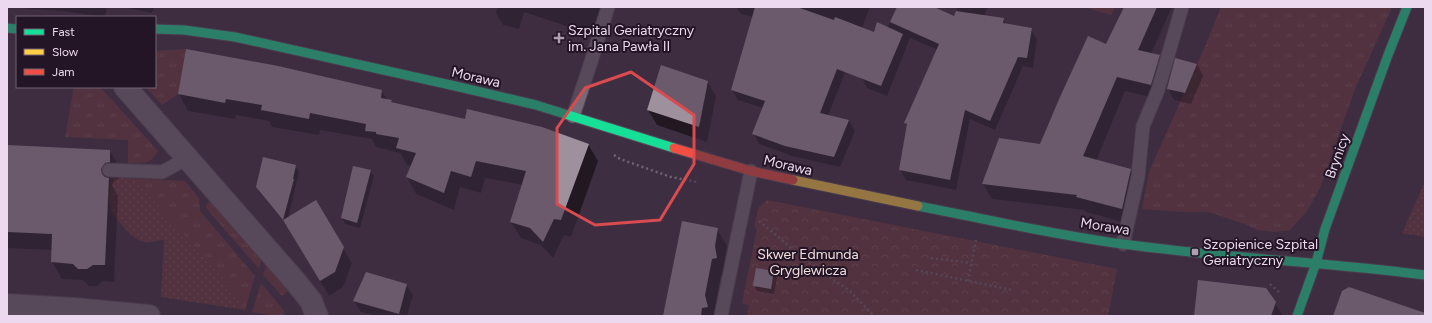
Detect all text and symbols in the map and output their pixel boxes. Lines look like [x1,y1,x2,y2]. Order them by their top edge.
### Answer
legend [16,16,156,88]
place label: Szpital Geriatryczny im. Jana Pawła II [568,22,695,55]
text: Fast [52,25,75,39]
marker: Szpital Geriatryczny im. Jana Pawła II [553,32,565,44]
text: Slow [52,45,79,59]
street label: Morawa [450,64,502,91]
text: Jam [52,65,75,79]
street label: Brynicy [1322,131,1354,181]
street label: Morawa [762,152,814,179]
street label: Morawa [1079,214,1131,239]
place label: Szopienice Szpital Geriatryczny [1203,236,1318,269]
park label: Skwer Edmunda Gryglewicza [757,246,859,279]
marker: Szopienice Szpital Geriatryczny [1190,247,1200,257]

